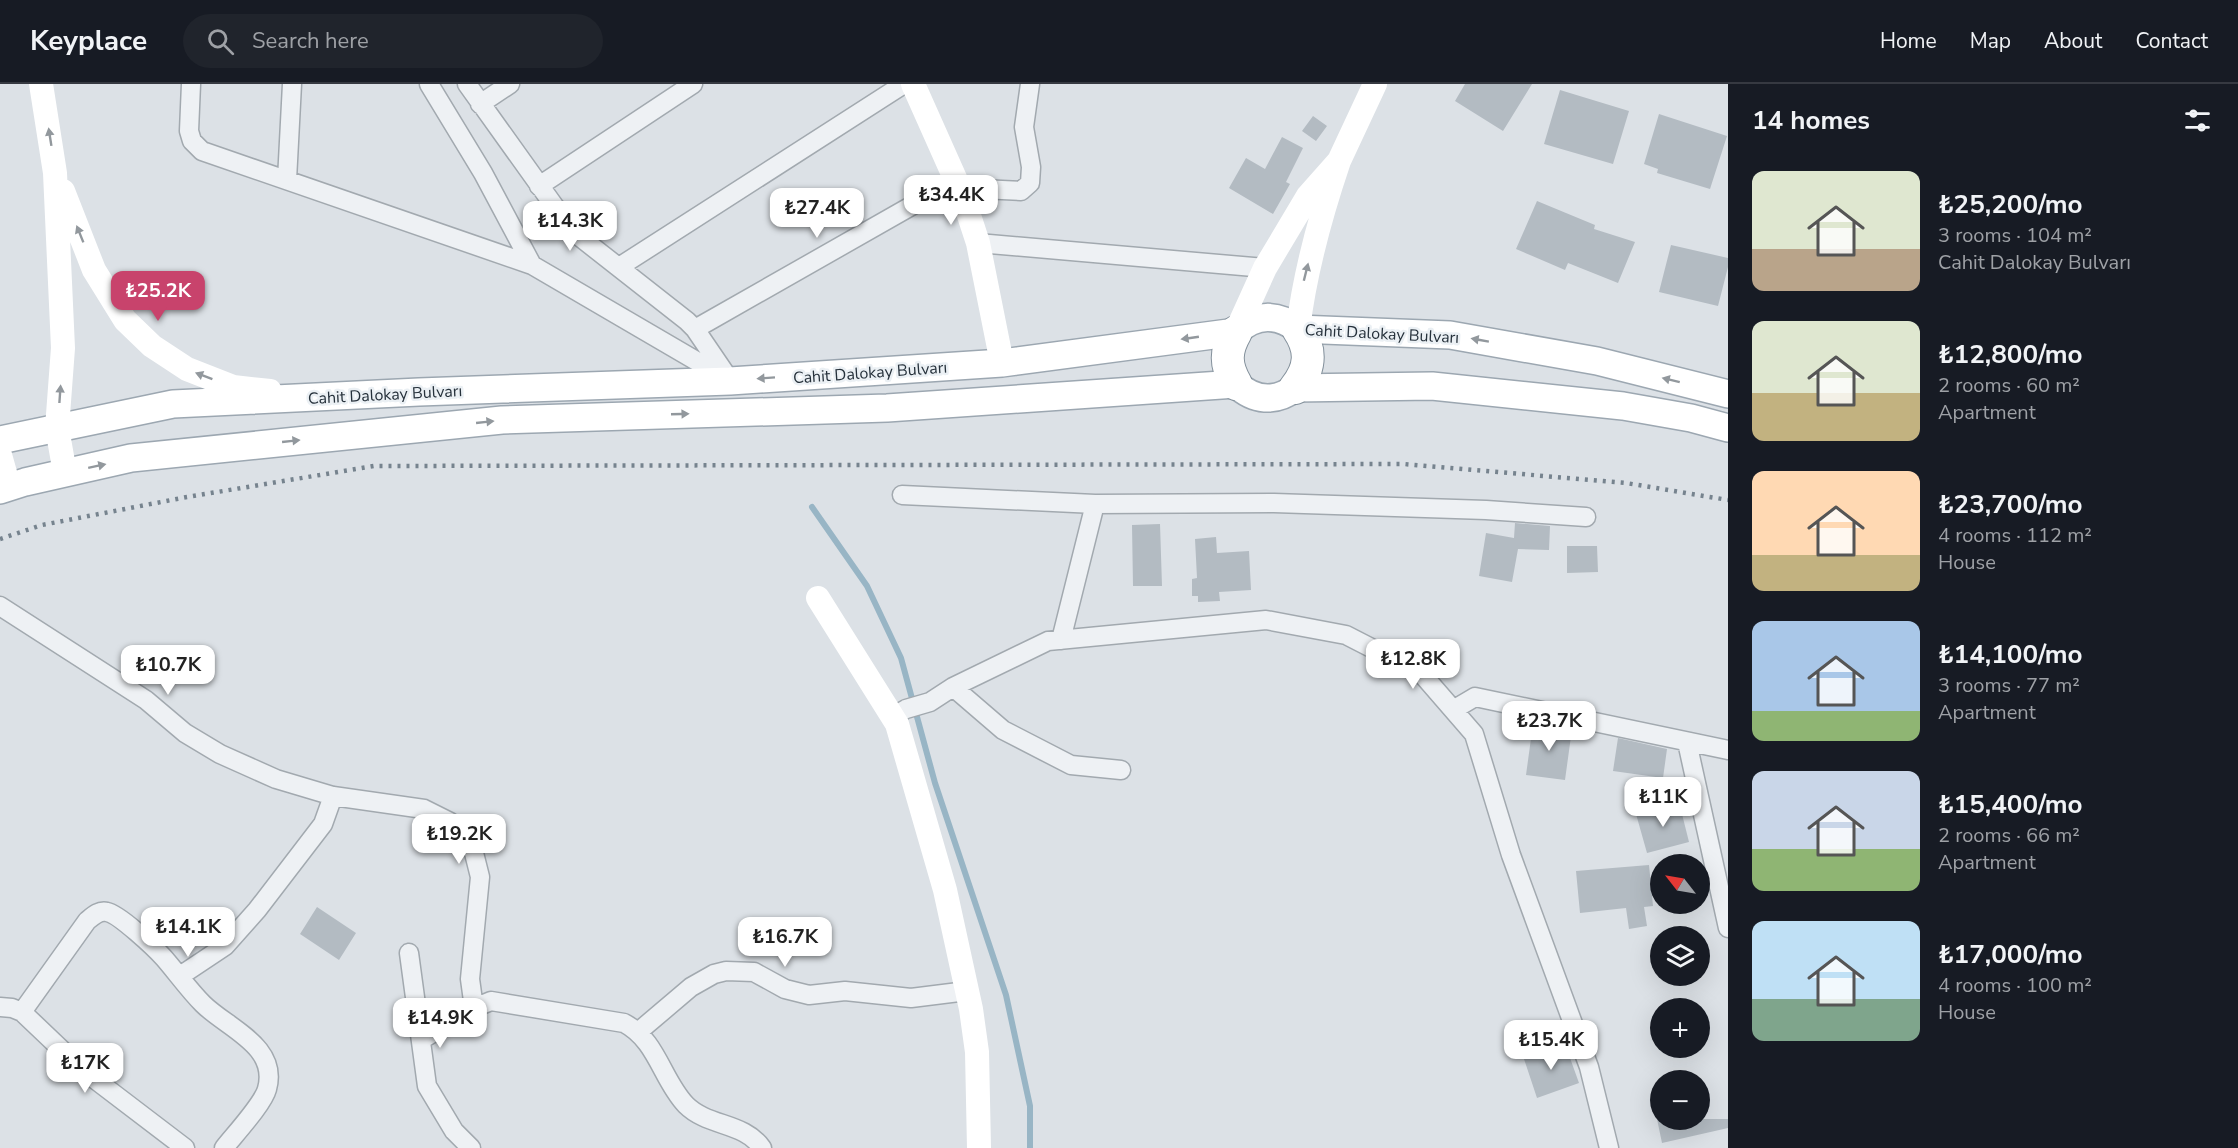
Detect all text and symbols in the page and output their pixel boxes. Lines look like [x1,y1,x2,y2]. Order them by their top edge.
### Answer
search box [183,14,603,68]
text: Keyplace [30,22,147,60]
icon: search [204,25,237,58]
text: Search here [252,26,369,56]
text: Home [1880,27,1937,55]
text: Map [1970,27,2011,55]
text: About [2044,27,2102,55]
text: Contact [2135,27,2208,55]
text: 14 homes [1752,103,1870,138]
icon: filters [2181,104,2214,137]
one-way arrow [45,127,54,146]
pin: ₺34.4K [902,175,1000,226]
text: ₺34.4K [918,181,984,208]
text: ₺25,200/mo [1938,187,2082,222]
pin: ₺27.4K [768,188,866,239]
text: ₺27.4K [784,194,850,221]
icon: home [1800,195,1872,267]
pin: ₺14.3K [521,201,619,252]
text: ₺14.3K [537,207,603,234]
text: 3 rooms · 104 m² [1938,222,2092,249]
one-way arrow [75,225,85,243]
text: Cahit Dalokay Bulvarı [1938,249,2131,276]
one-way arrow [1302,262,1312,281]
pin: ₺25.2K [109,271,207,322]
text: ₺25.2K [125,277,191,304]
street label: Cahit Dalokay Bulvarı [1304,319,1460,349]
one-way arrow [1180,334,1199,343]
one-way arrow [1471,335,1490,344]
text: ₺12,800/mo [1938,337,2082,372]
icon: home [1800,345,1872,417]
street label: Cahit Dalokay Bulvarı [792,357,948,389]
one-way arrow [195,370,213,380]
text: 2 rooms · 60 m² [1938,372,2080,399]
one-way arrow [756,374,775,383]
one-way arrow [1662,374,1680,384]
street label: Cahit Dalokay Bulvarı [307,380,463,410]
one-way arrow [55,384,64,403]
text: Apartment [1938,399,2036,426]
one-way arrow [670,410,689,419]
one-way arrow [475,417,494,427]
one-way arrow [281,436,300,446]
one-way arrow [88,460,107,470]
text: ₺23,700/mo [1938,487,2082,522]
icon: home [1800,495,1872,567]
text: 4 rooms · 112 m² [1938,522,2092,549]
text: House [1938,549,1996,576]
text: ₺14,100/mo [1938,637,2082,672]
pin: ₺12.8K [1364,639,1462,690]
pin: ₺10.7K [119,645,217,696]
text: ₺12.8K [1380,645,1446,672]
icon: home [1800,645,1872,717]
text: ₺10.7K [135,651,201,678]
text: 3 rooms · 77 m² [1938,672,2080,699]
text: Apartment [1938,699,2036,726]
pin: ₺23.7K [1500,701,1598,752]
text: ₺23.7K [1516,707,1582,734]
pin: ₺11K [1627,777,1699,828]
text: ₺11K [1638,783,1688,810]
text: ₺15,400/mo [1938,787,2082,822]
icon: home [1800,795,1872,867]
pin: ₺19.2K [410,814,508,865]
text: ₺19.2K [426,820,492,847]
text: 2 rooms · 66 m² [1938,822,2080,849]
text: Apartment [1938,849,2036,876]
north arrow [1650,854,1710,914]
map controls [1650,854,1710,1130]
pin: ₺14.1K [139,907,237,958]
text: ₺14.1K [155,913,221,940]
pin: ₺16.7K [736,917,834,968]
text: ₺16.7K [752,923,818,950]
button: layers [1650,926,1710,986]
text: ₺17,000/mo [1938,937,2082,972]
icon: home [1800,945,1872,1017]
text: 4 rooms · 100 m² [1938,972,2092,999]
pin: ₺14.9K [391,998,489,1049]
button: + [1650,998,1710,1058]
text: House [1938,999,1996,1026]
text: ₺14.9K [407,1004,473,1031]
pin: ₺15.4K [1502,1020,1600,1071]
text: ₺15.4K [1518,1026,1584,1053]
pin: ₺17K [49,1043,121,1094]
text: ₺17K [60,1049,110,1076]
button: − [1650,1070,1710,1130]

